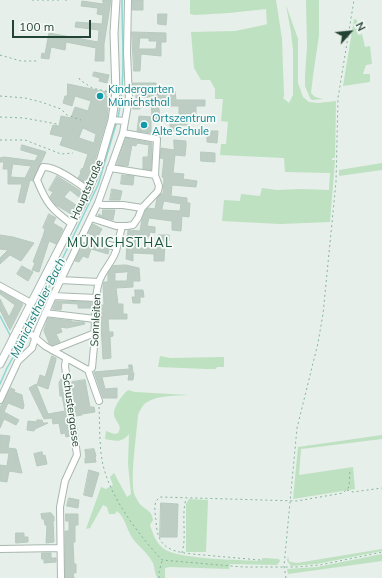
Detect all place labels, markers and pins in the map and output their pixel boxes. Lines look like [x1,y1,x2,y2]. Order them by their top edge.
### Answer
place label: Kindergarten Münichsthal [108,83,174,109]
marker: Kindergarten Münichsthal [95,91,105,101]
place label: Ortszentrum Alte Schule [152,112,216,138]
marker: Ortszentrum Alte Schule [139,120,149,130]

